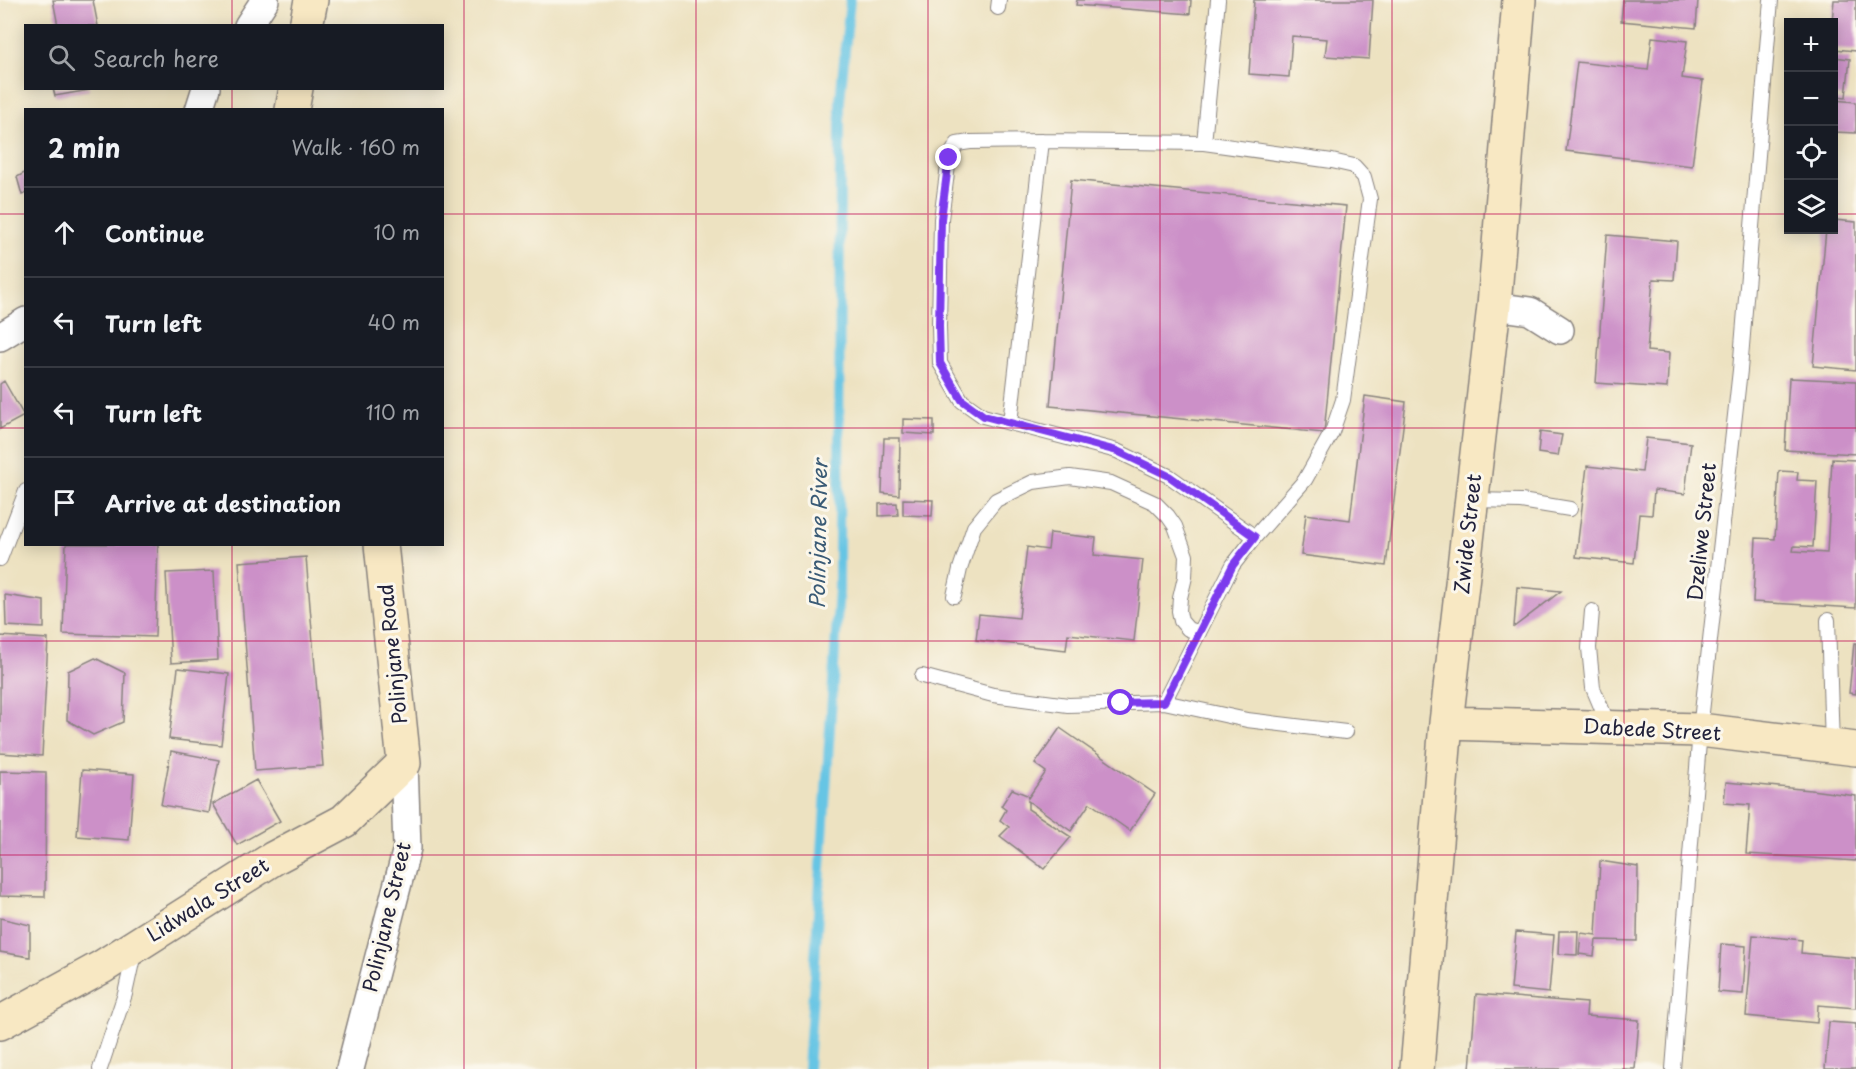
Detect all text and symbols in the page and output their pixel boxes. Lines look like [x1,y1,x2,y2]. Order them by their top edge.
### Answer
map controls [1784,18,1838,234]
button: + [1784,18,1838,72]
search box [24,24,444,90]
icon: search [45,41,78,74]
text: Search here [93,41,219,74]
button: − [1784,72,1838,126]
button: locate [1784,126,1838,180]
text: 2 min [48,128,121,167]
text: Walk · 160 m [292,132,420,162]
route end [935,144,961,170]
button: layers [1784,180,1838,234]
icon: ahead [48,216,81,249]
text: Continue [105,216,204,249]
text: 10 m [373,217,420,247]
icon: left [48,306,81,339]
text: Turn left [105,306,202,339]
text: 40 m [368,307,420,337]
icon: left [48,396,81,429]
text: Turn left [105,396,202,429]
text: 110 m [366,397,420,427]
water label: Polinjane River [800,457,834,609]
street label: Dzeliwe Street [1679,461,1723,603]
street label: Zwide Street [1446,472,1488,596]
icon: arrive [48,486,81,519]
text: Arrive at destination [105,486,341,519]
street label: Polinjane Road [370,582,414,726]
route start [1107,689,1133,715]
street label: Dabede Street [1582,710,1722,748]
street label: Polinjane Street [354,839,418,995]
street label: Lidwala Street [141,850,274,949]

